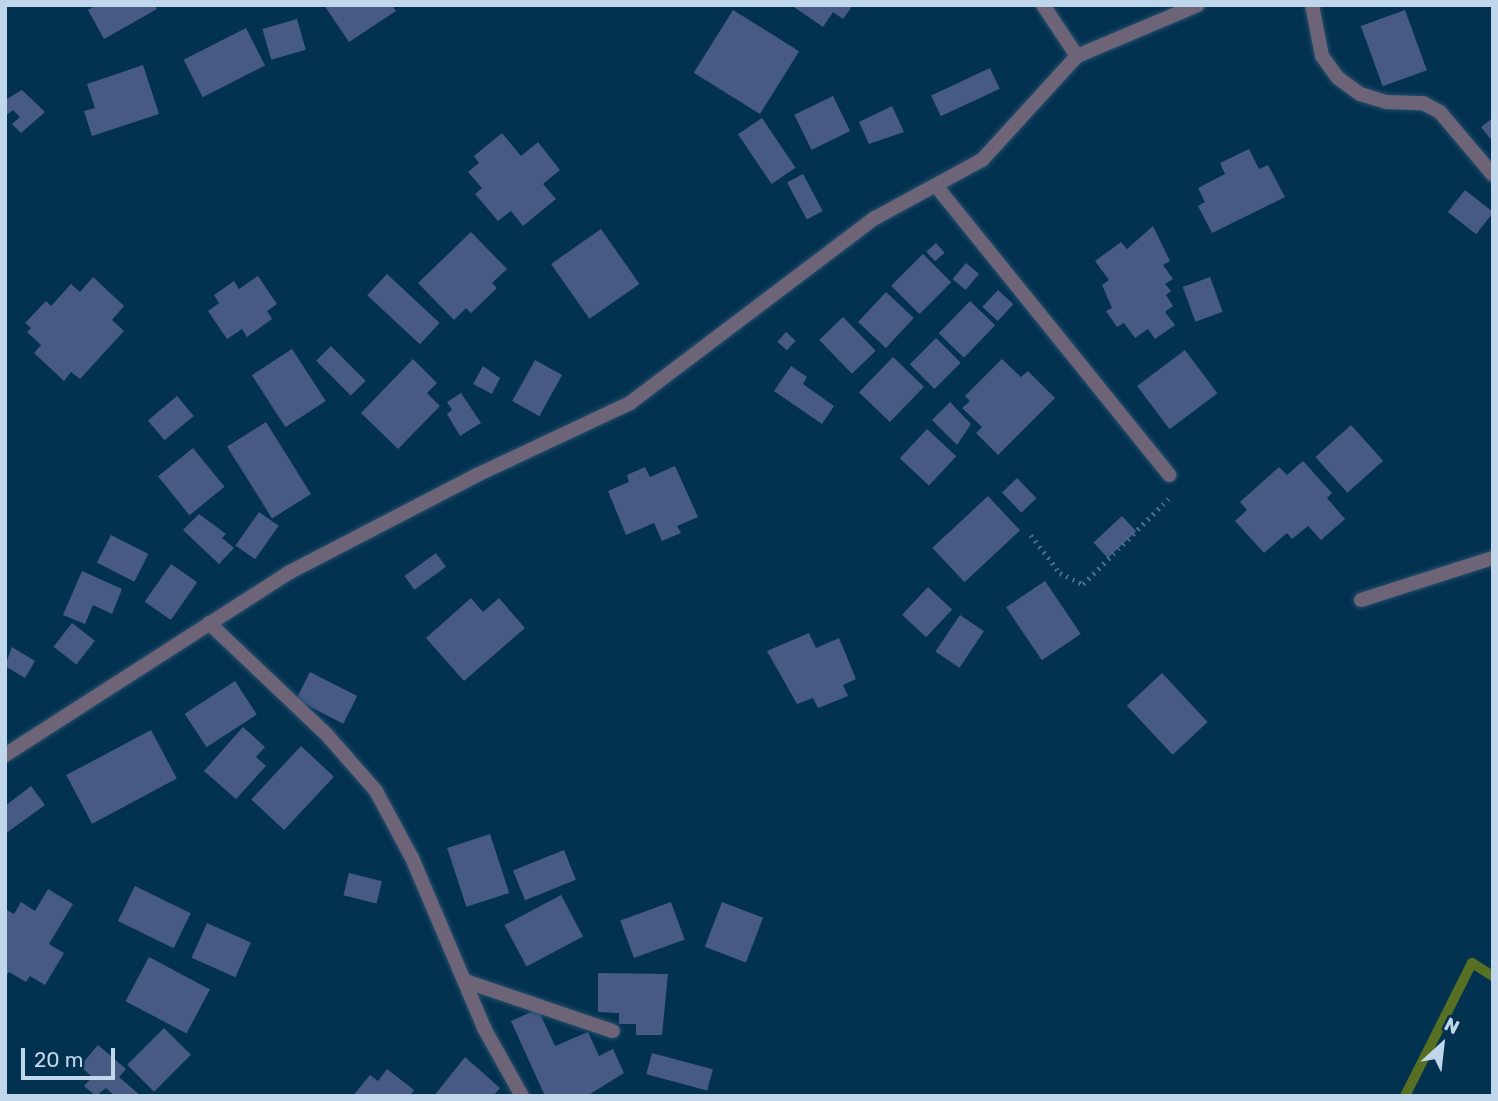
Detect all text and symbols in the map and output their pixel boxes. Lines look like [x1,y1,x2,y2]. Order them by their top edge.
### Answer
north arrow [1407,1010,1477,1080]
text: N [1440,1012,1463,1039]
scale bar [24,1034,119,1078]
text: 20 m [34,1047,83,1072]

